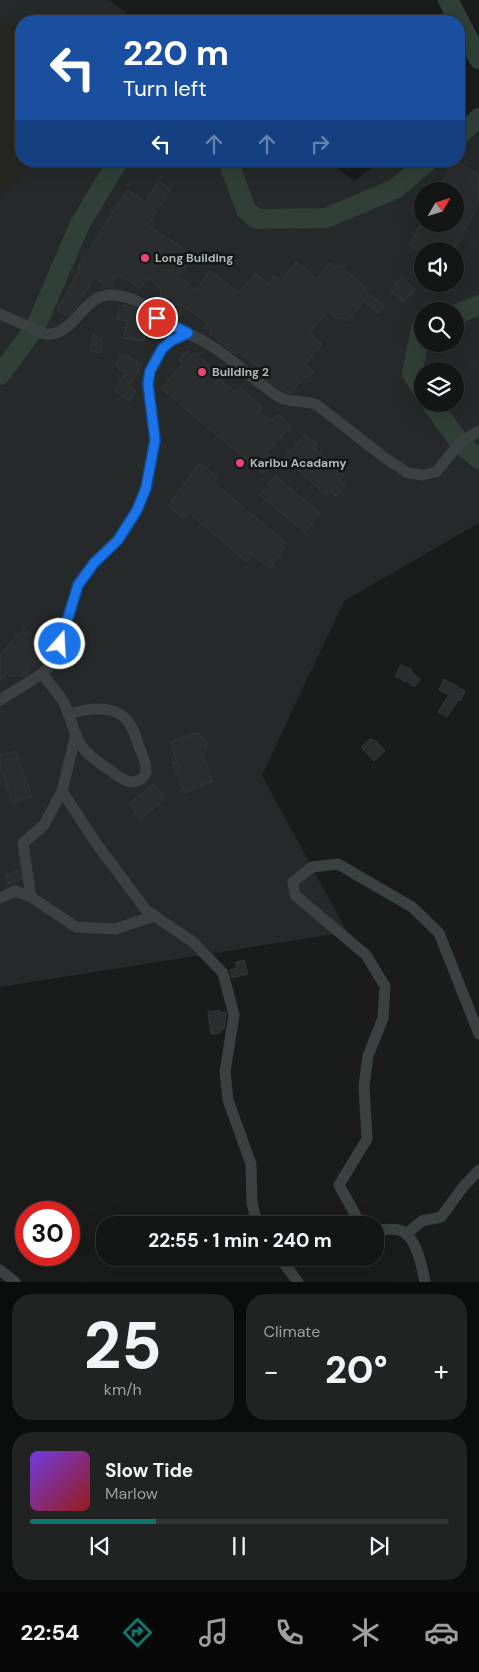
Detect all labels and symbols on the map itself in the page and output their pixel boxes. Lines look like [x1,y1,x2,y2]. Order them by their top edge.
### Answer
north arrow [414,182,464,232]
place label: Long Building [155,250,233,266]
marker: Long Building [139,252,151,264]
pin [136,297,178,339]
place label: Building 2 [212,364,269,380]
marker: Building 2 [196,366,208,378]
place label: Karibu Acadamy [250,455,347,471]
marker: Karibu Acadamy [234,457,246,469]
position arrow [33,617,85,669]
speed limit sign: 30 [15,1201,80,1266]

